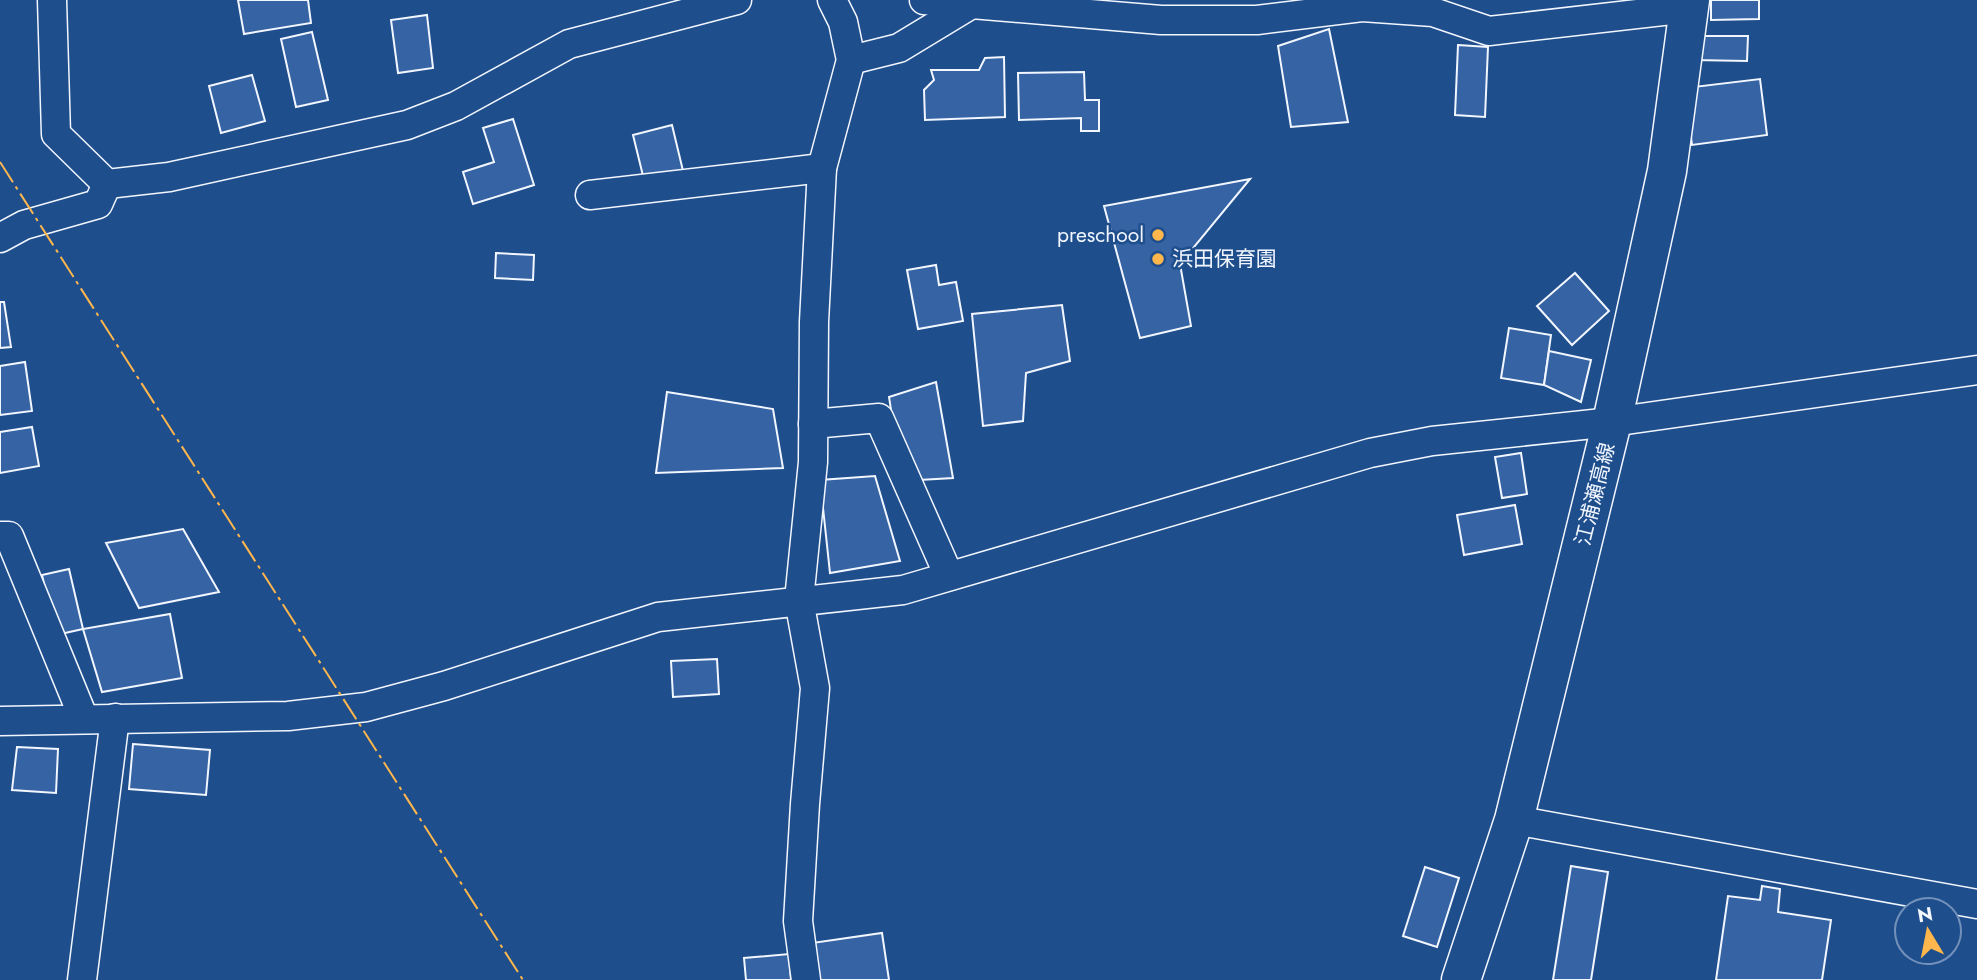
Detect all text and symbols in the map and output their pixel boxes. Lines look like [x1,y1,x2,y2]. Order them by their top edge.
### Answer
place label: preschool [1057,220,1144,250]
marker: preschool [1150,227,1166,243]
place label: 浜田保育園 [1172,244,1277,274]
marker: 浜田保育園 [1150,251,1166,267]
street label: 江浦瀬高線 [1568,439,1622,549]
north arrow [1893,896,1963,966]
text: N [1915,900,1935,929]

